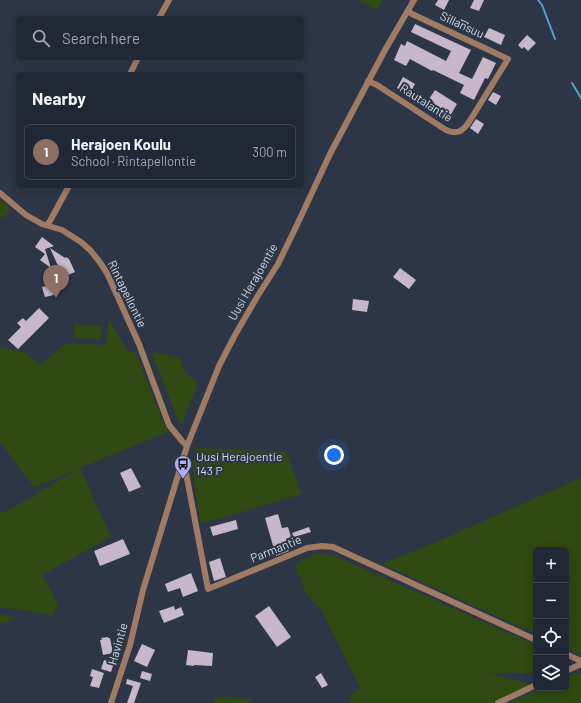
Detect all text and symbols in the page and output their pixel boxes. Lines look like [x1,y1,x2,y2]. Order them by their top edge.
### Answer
street label: Sillansuu [438,8,487,40]
search box [16,16,304,60]
icon: search [30,27,52,49]
text: Search here [62,29,140,47]
street label: Rautalantie [398,80,455,124]
text: Nearby [32,88,86,108]
text: Herajoen Koulu [71,135,171,153]
text: 1 [44,144,48,160]
text: 300 m [252,144,287,160]
text: School · Rintapellontie [71,153,196,169]
street label: Uusi Herajoentie [224,241,280,322]
street label: Rintapellontie [106,258,150,329]
pin: 1 [43,265,69,298]
your location [324,445,344,465]
place label: Uusi Herajoentie 143 P [196,449,282,477]
bus stop icon: Uusi Herajoentie 143 P [173,454,193,479]
street label: Parmantie [248,531,303,565]
map controls [533,547,569,691]
button: + [533,547,569,583]
button: − [533,583,569,619]
button: locate [533,619,569,655]
street label: Havintie [104,621,130,666]
button: layers [533,655,569,691]

